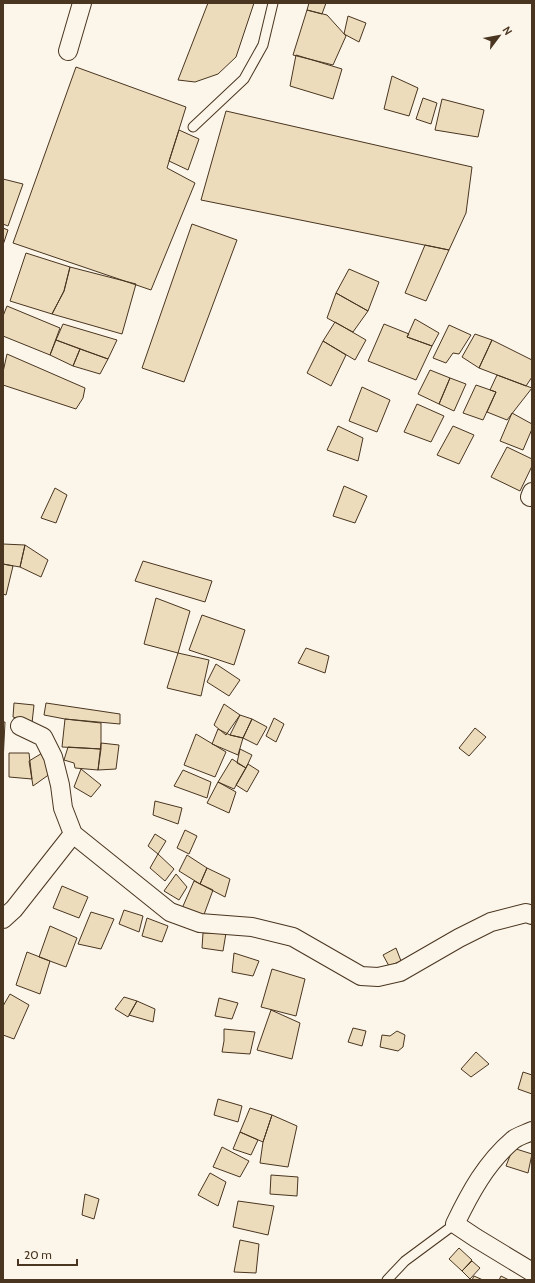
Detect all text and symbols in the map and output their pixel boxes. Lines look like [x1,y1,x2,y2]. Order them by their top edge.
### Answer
north arrow [479,16,519,56]
text: N [499,24,515,38]
scale bar [18,1241,77,1267]
text: 20 m [24,1247,52,1262]

